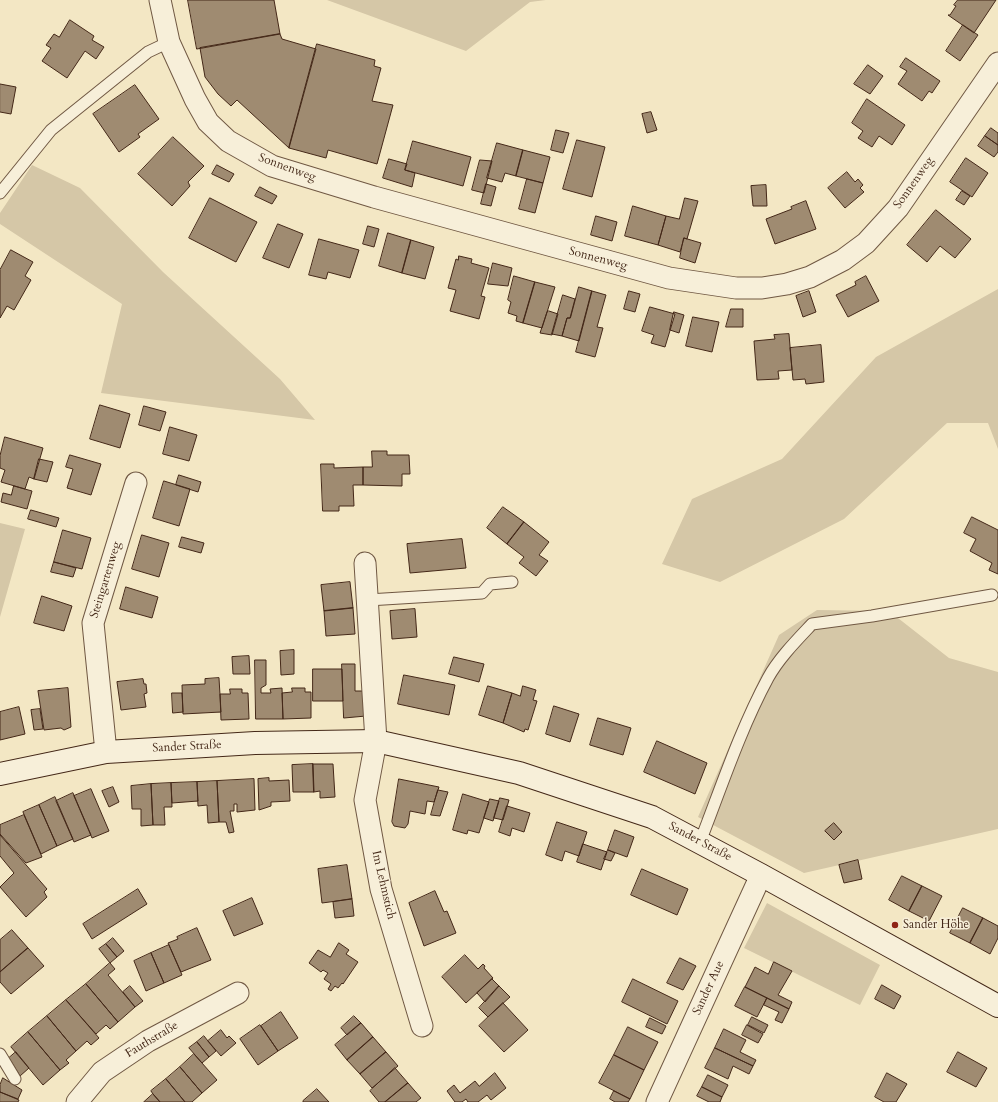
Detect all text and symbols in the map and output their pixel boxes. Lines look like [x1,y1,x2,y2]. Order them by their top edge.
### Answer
street label: Sonnenweg [256,151,318,185]
street label: Sonnenweg [891,154,937,212]
street label: Sonnenweg [567,244,629,274]
street label: Steingartenweg [87,540,125,620]
street label: Sander Straße [152,738,222,756]
street label: Sander Straße [666,819,734,865]
street label: Im Lehmstich [368,849,398,921]
place label: Sander Höhe [903,918,969,932]
marker: Sander Höhe [890,920,900,930]
street label: Sander Aue [690,959,728,1017]
street label: Fauthstraße [123,1019,181,1061]

